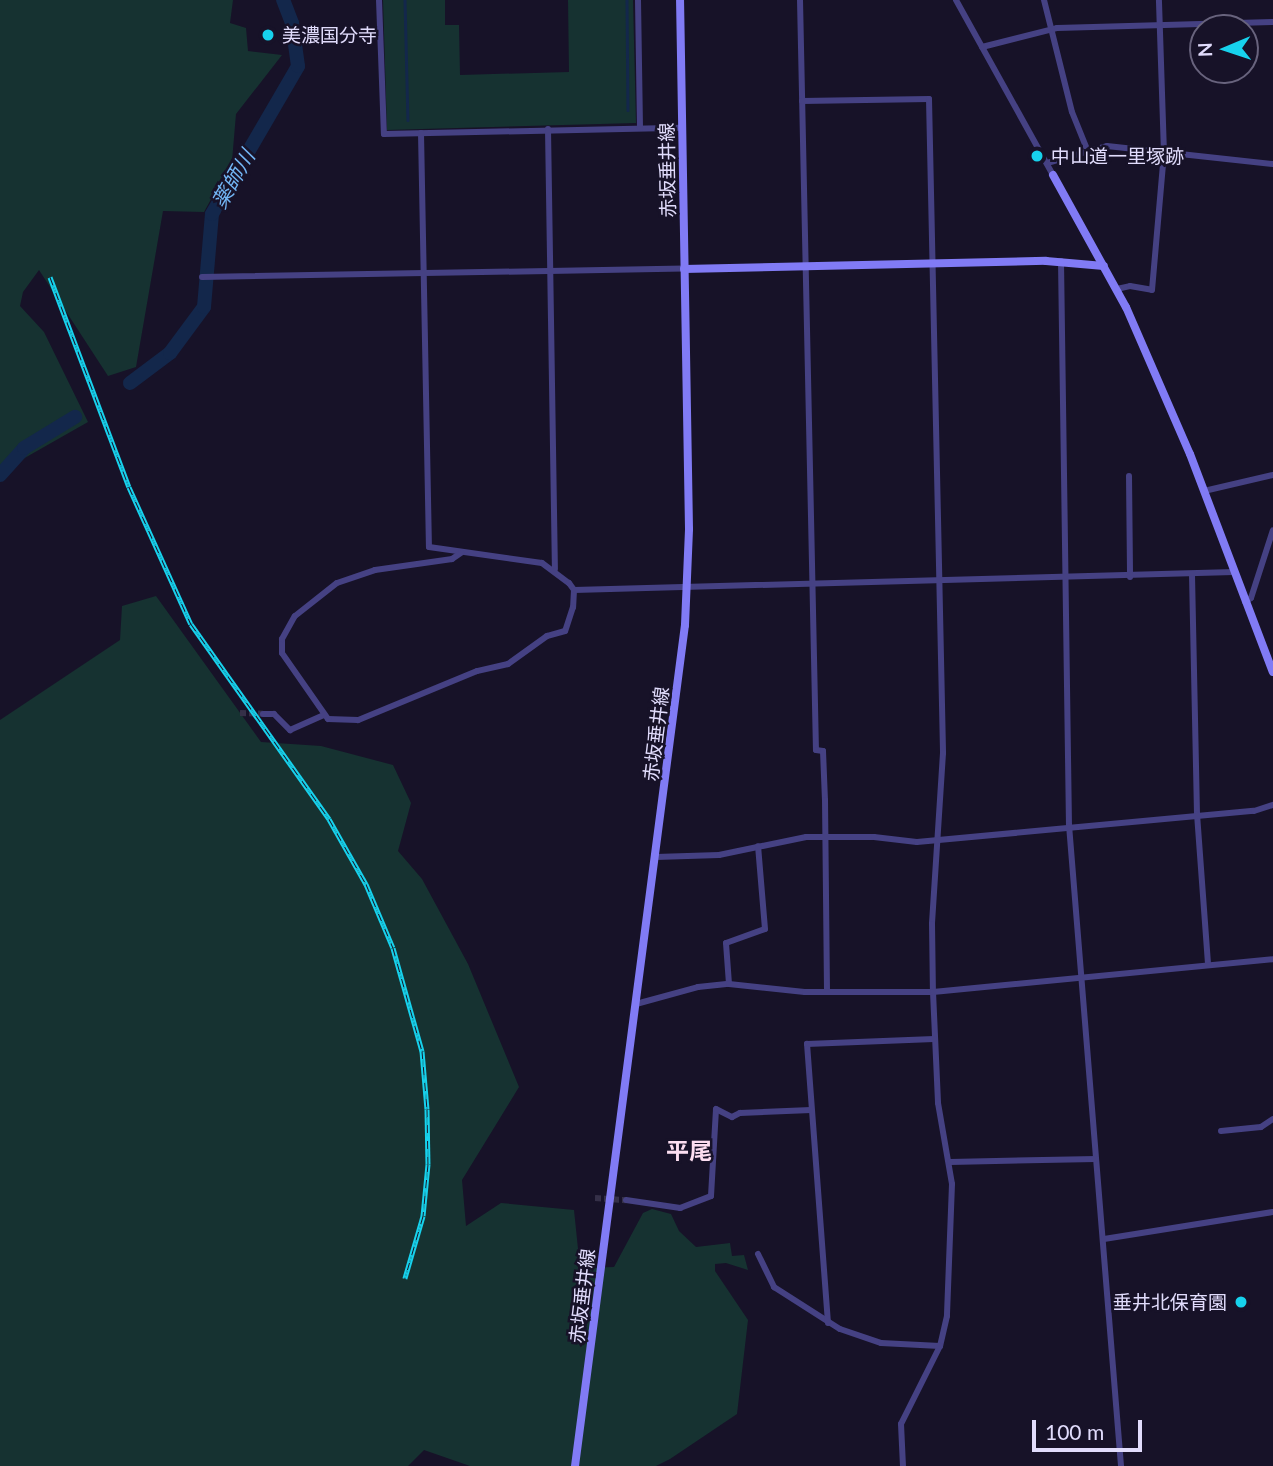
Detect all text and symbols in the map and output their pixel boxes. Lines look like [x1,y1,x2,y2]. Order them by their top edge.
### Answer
north arrow [1189,14,1259,84]
place label: 美濃国分寺 [282,24,377,46]
marker: 美濃国分寺 [260,27,276,43]
text: N [1193,42,1216,57]
street label: 赤坂垂井線 [655,122,679,218]
water label: 薬師川 [206,145,260,213]
place label: 中山道一里塚跡 [1051,145,1184,167]
marker: 中山道一里塚跡 [1029,148,1045,164]
street label: 赤坂垂井線 [639,685,673,783]
district label: 平尾 [666,1136,712,1164]
street label: 赤坂垂井線 [565,1247,599,1345]
place label: 垂井北保育園 [1113,1291,1227,1313]
marker: 垂井北保育園 [1233,1294,1249,1310]
scale bar [1035,1406,1145,1450]
text: 100 m [1045,1419,1104,1444]

